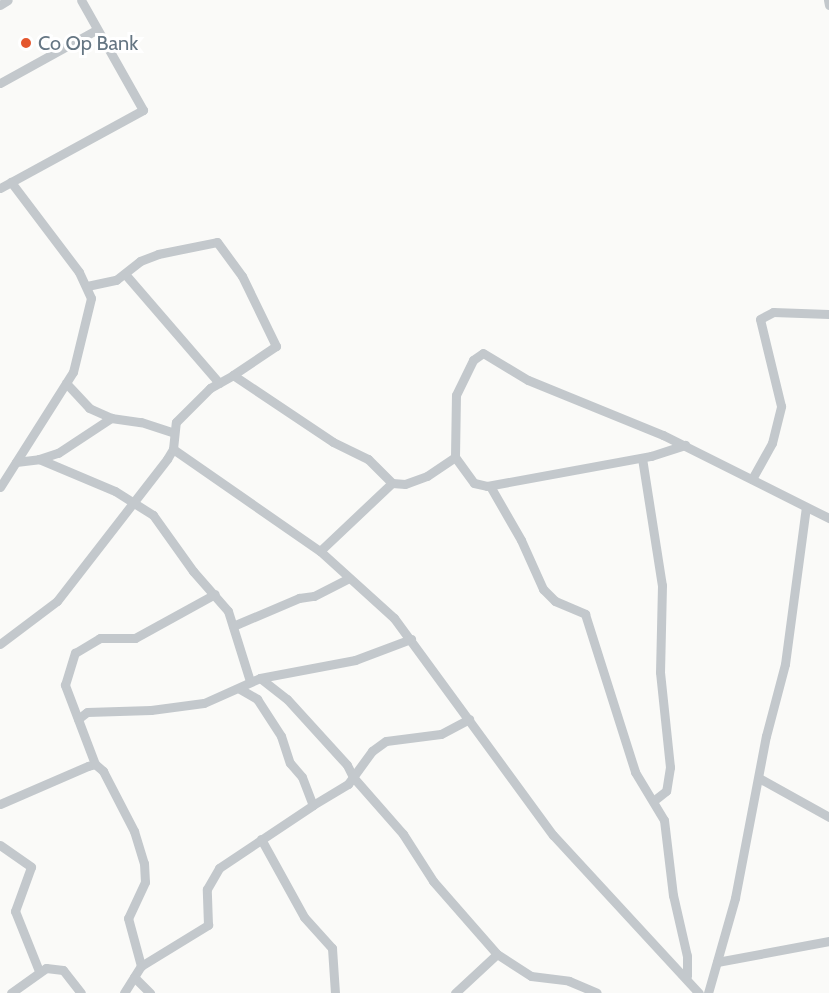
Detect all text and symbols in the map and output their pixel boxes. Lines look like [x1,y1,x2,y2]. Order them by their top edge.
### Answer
place label: Co Op Bank [38,31,138,55]
marker: Co Op Bank [19,36,33,50]

